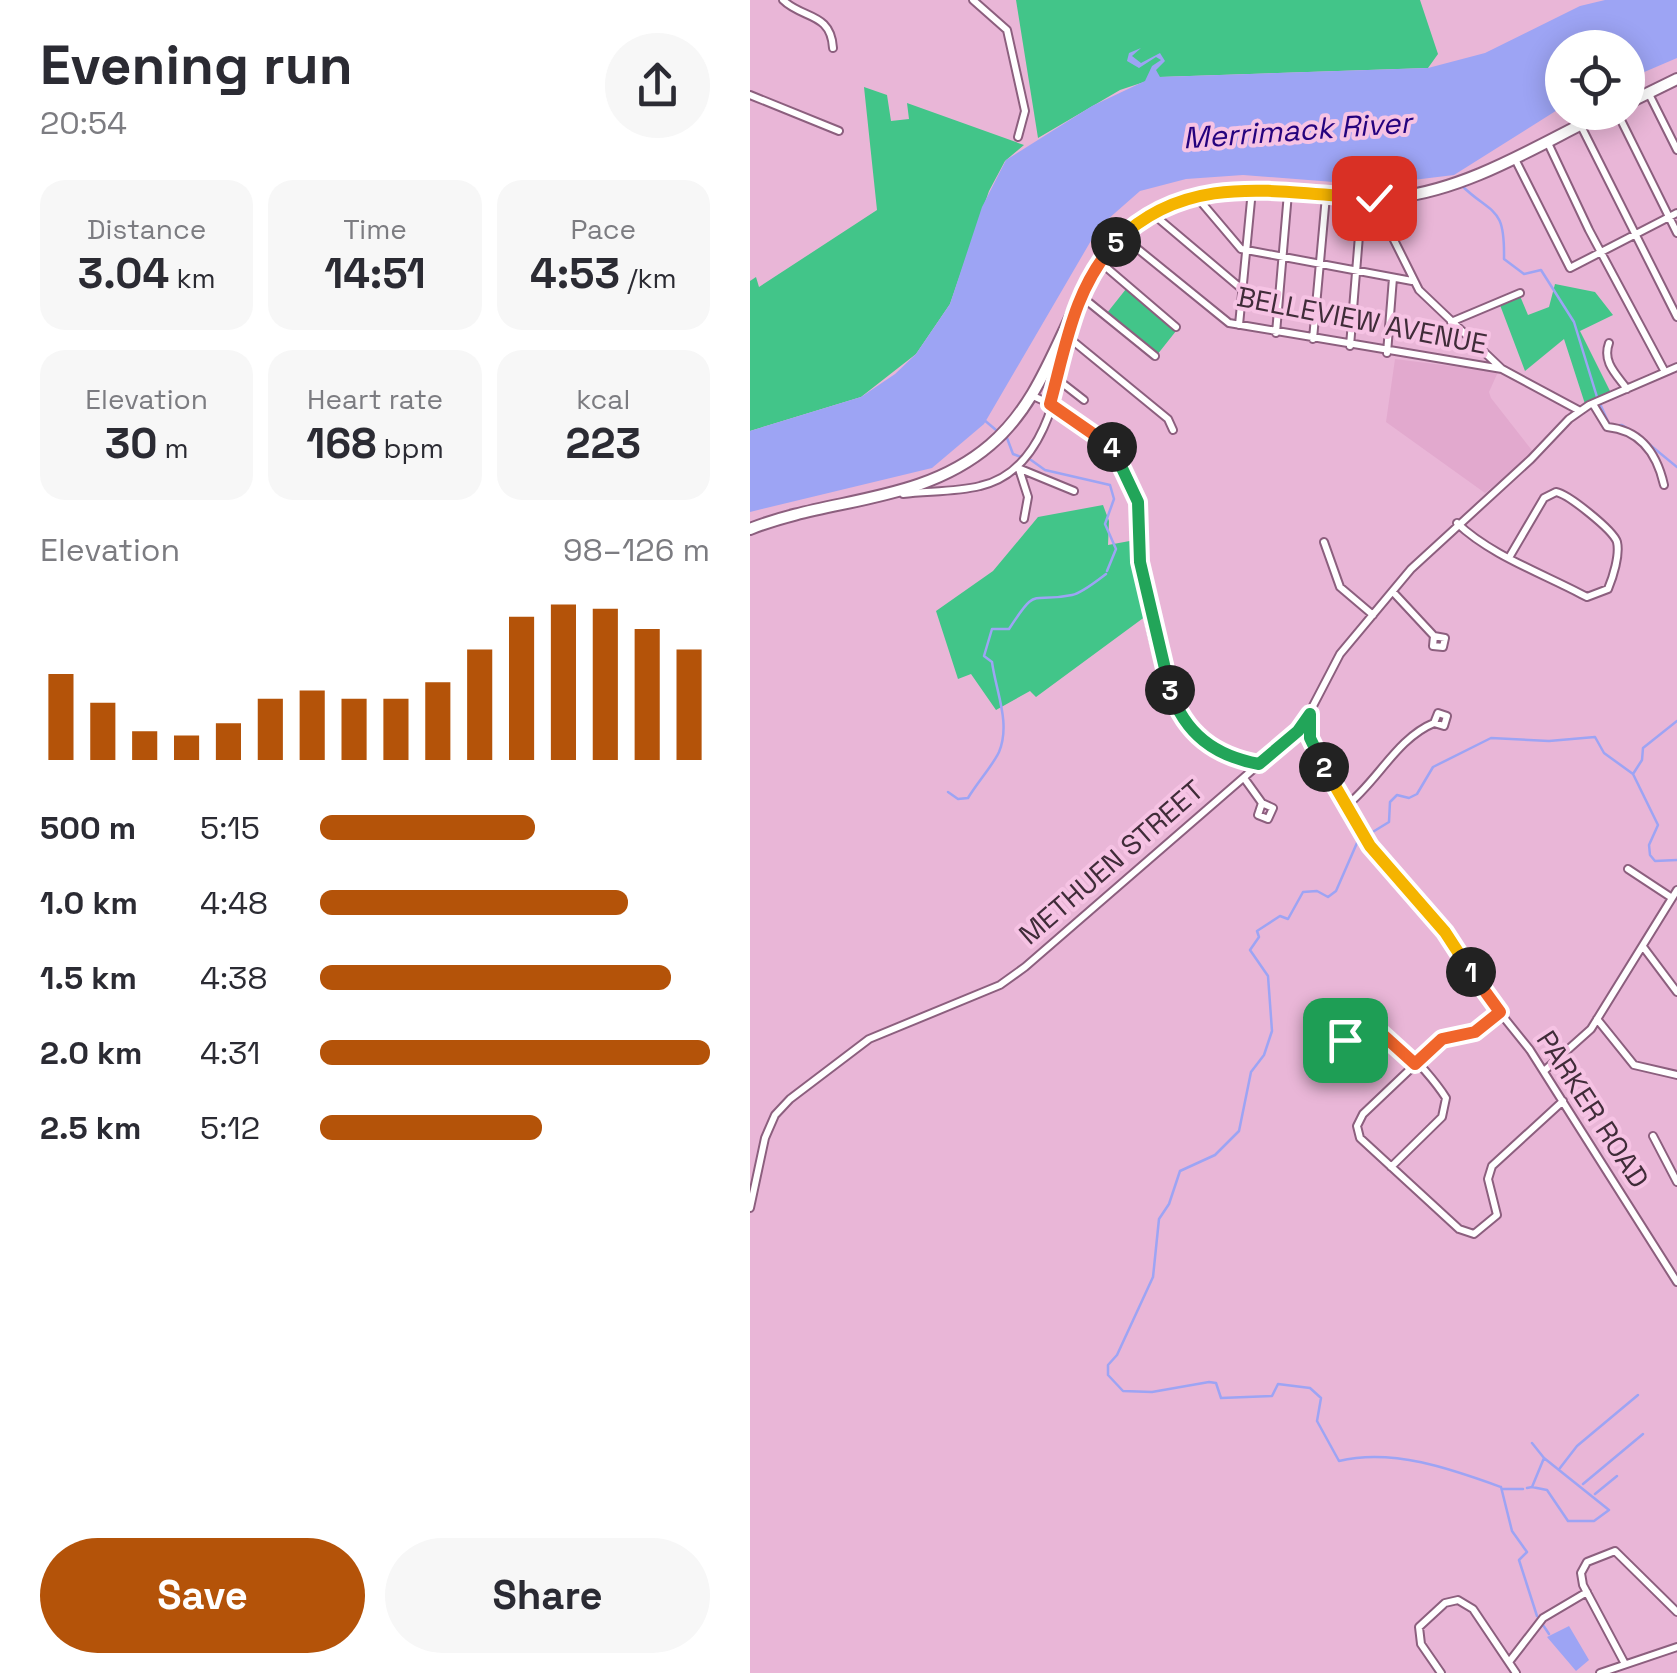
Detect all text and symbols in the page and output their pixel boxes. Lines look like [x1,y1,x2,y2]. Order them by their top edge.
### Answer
text: Evening run [40,30,353,100]
map controls [1545,30,1645,130]
button: locate [1545,30,1645,130]
button: share [605,33,710,138]
water label: Merrimack River [1181,102,1415,157]
text: 20:54 [40,103,127,143]
pin [1332,156,1417,241]
icon: check [1347,171,1402,226]
text: Distance [87,211,206,247]
text: Time [343,211,407,247]
text: Pace [571,211,636,247]
pin: 5 [1091,217,1141,267]
text: 5 [1108,224,1124,260]
text: 3.04 [78,247,169,300]
text: 14:51 [324,247,426,300]
text: 4:53 [530,247,620,300]
text: km [169,260,216,296]
text: /km [620,260,677,296]
street label: BELLEVIEW AVENUE [1234,278,1490,362]
text: Elevation [85,381,208,417]
text: Heart rate [307,381,443,417]
text: kcal [576,381,630,417]
text: 30 [105,417,157,470]
text: 168 [306,417,376,470]
text: 223 [566,417,641,470]
pin: 4 [1087,422,1137,472]
text: 4 [1103,429,1121,465]
text: m [157,430,189,466]
text: bpm [376,430,444,466]
text: Elevation [40,530,180,570]
text: 98–126 m [563,530,710,570]
pin: 3 [1145,665,1195,715]
text: 3 [1161,672,1179,708]
pin: 2 [1299,742,1349,792]
text: 2 [1316,749,1332,785]
street label: METHUEN STREET [1011,772,1211,952]
text: 500 m [40,808,136,848]
text: 5:15 [200,808,260,848]
text: 1.0 km [40,883,138,923]
text: 4:48 [200,883,268,923]
pin: 1 [1446,947,1496,997]
text: 1 [1465,954,1477,990]
text: 1.5 km [40,958,137,998]
text: 4:38 [200,958,267,998]
pin [1303,998,1388,1083]
icon: arrive [1318,1013,1373,1068]
street label: PARKER ROAD [1529,1023,1657,1195]
text: 2.0 km [40,1033,142,1073]
text: 4:31 [200,1033,260,1073]
text: 2.5 km [40,1108,141,1148]
text: 5:12 [200,1108,260,1148]
button: Save [40,1538,365,1653]
button: Share [385,1538,710,1653]

